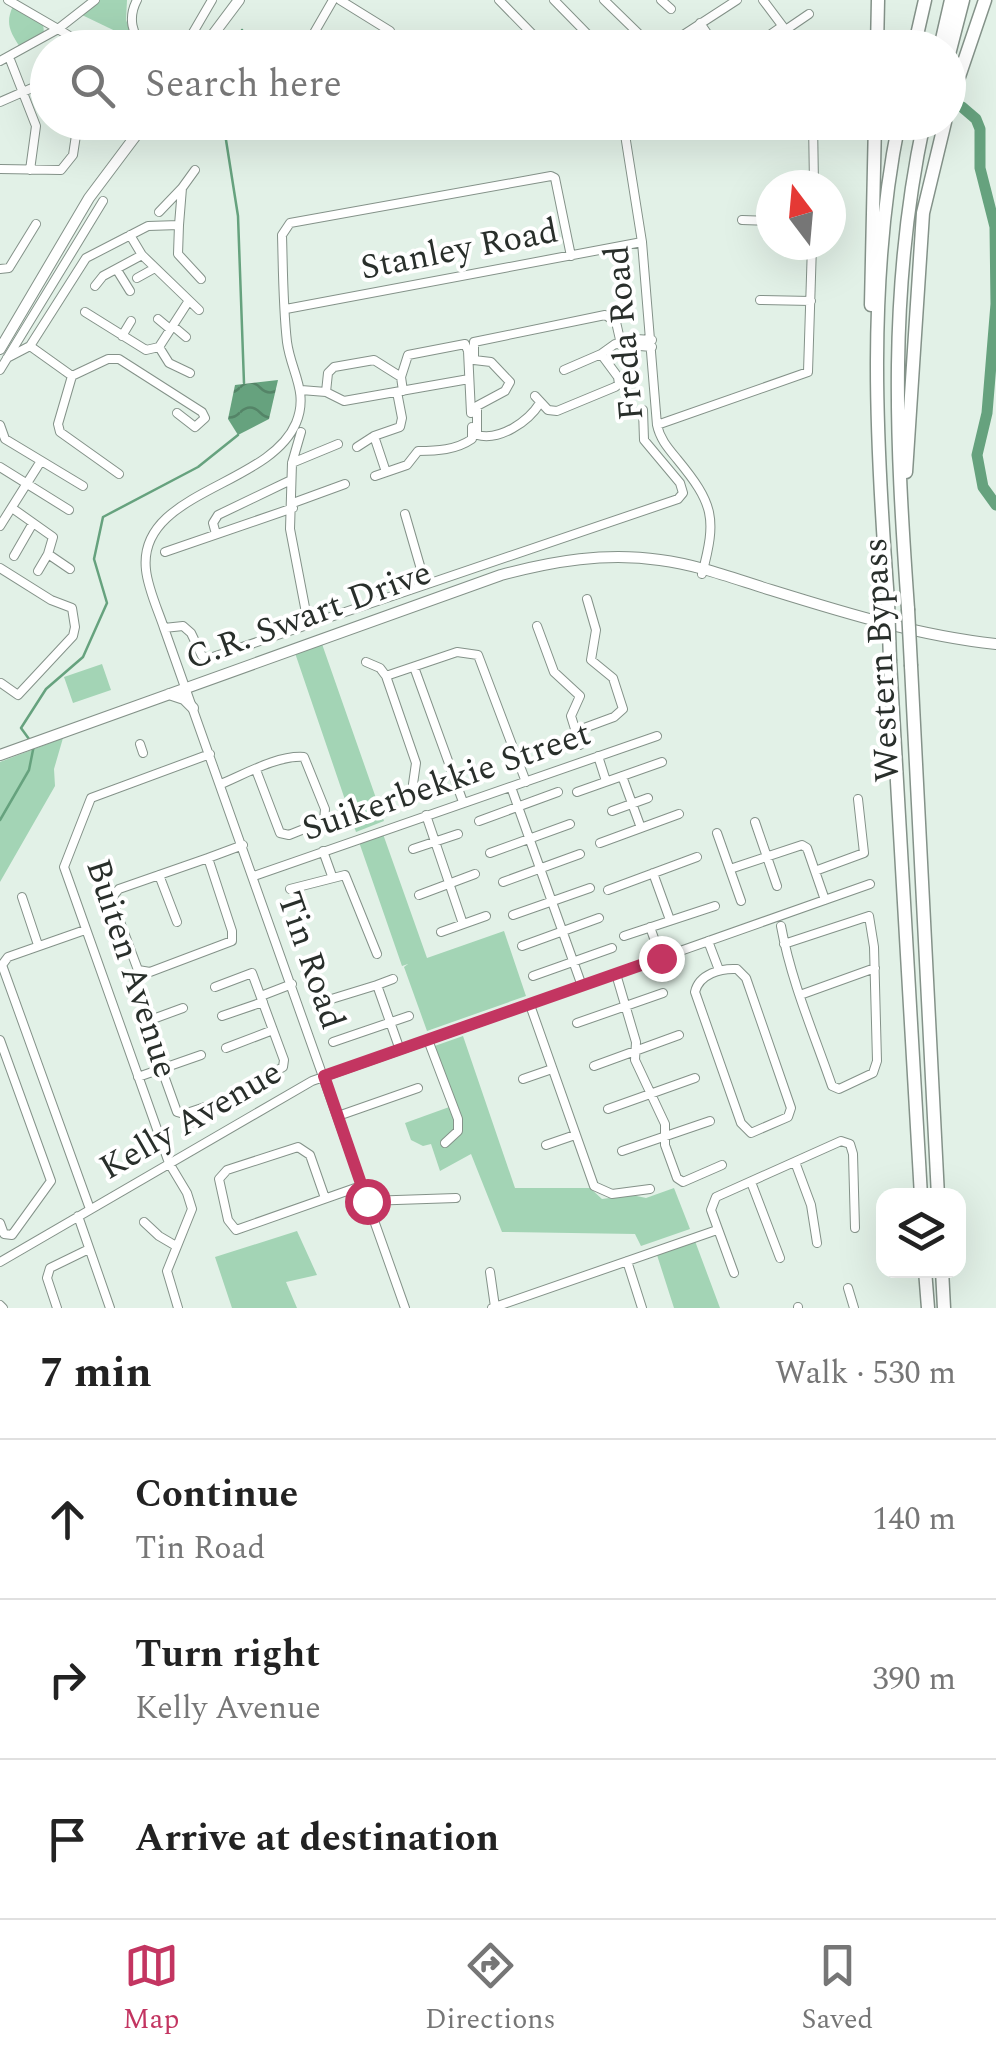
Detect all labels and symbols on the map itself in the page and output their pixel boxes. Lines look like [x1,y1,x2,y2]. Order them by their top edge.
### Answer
north arrow [756,170,846,260]
street label: Stanley Road [356,204,563,295]
street label: Freda Road [590,243,659,423]
street label: Western Bypass [849,536,914,783]
street label: C.R. Swart Drive [178,546,439,684]
street label: Suikerbekkie Street [295,707,598,856]
street label: Buiten Avenue [71,852,192,1085]
street label: Tin Road [262,884,359,1037]
route end [639,936,685,982]
street label: Kelly Avenue [90,1047,292,1194]
route start [345,1179,391,1225]

